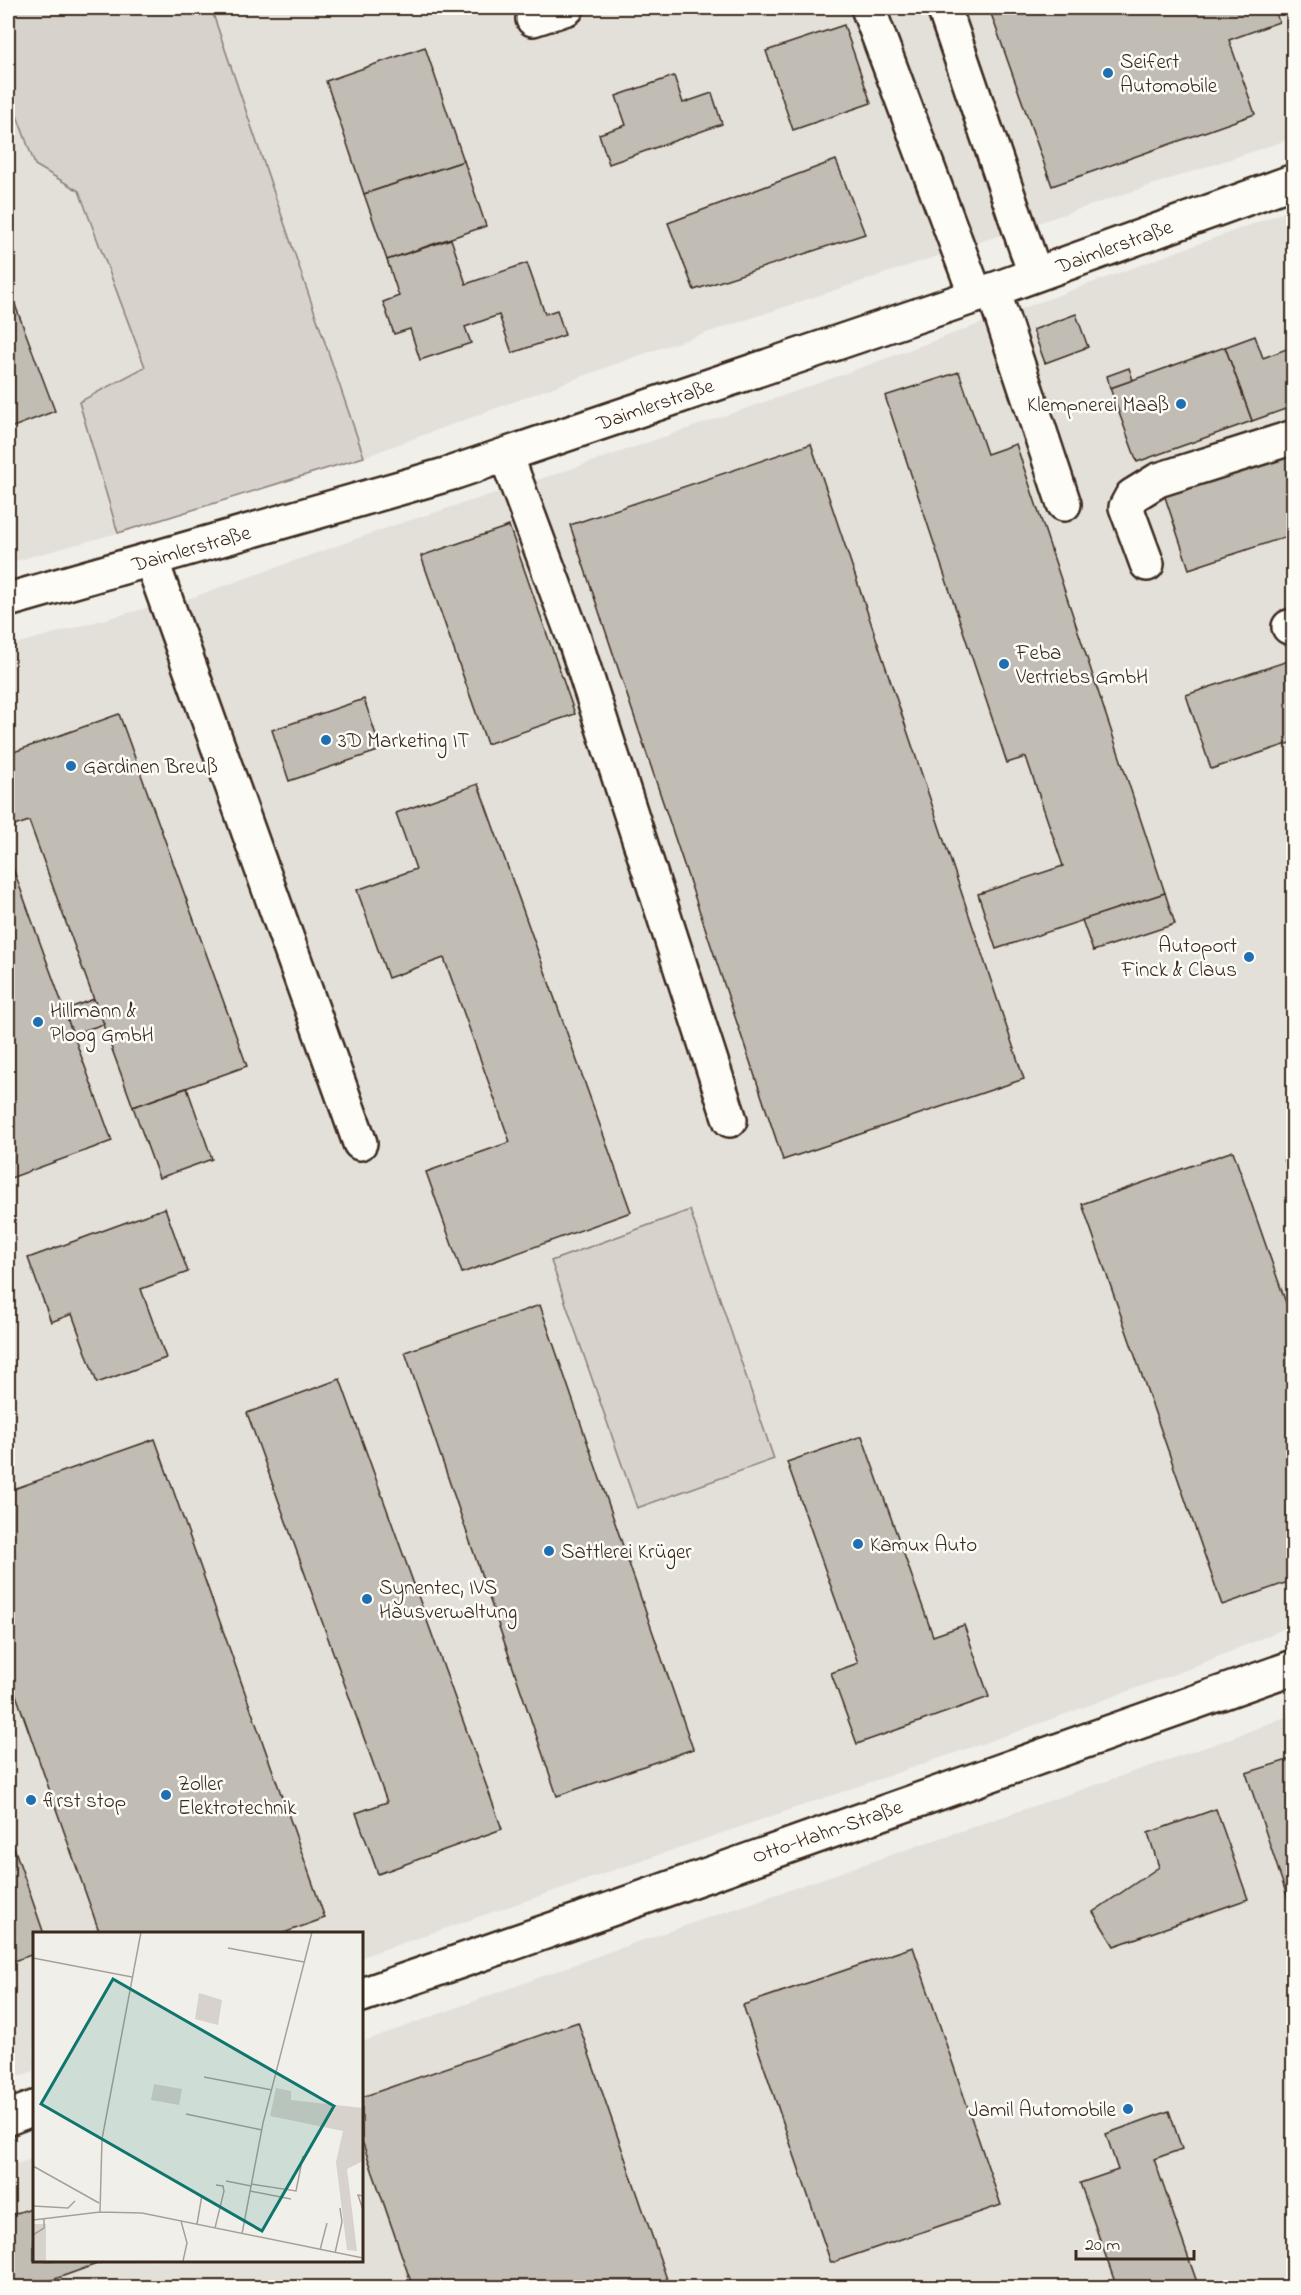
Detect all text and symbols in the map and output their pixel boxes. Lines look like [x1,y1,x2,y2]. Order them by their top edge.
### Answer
place label: Seifert Automobile [1120,48,1218,102]
marker: Seifert Automobile [1101,66,1115,80]
street label: Daimlerstraße [1051,213,1178,283]
street label: Daimlerstraße [592,372,719,440]
place label: Klempnerei Maaß [1027,391,1169,421]
marker: Klempnerei Maaß [1174,397,1188,411]
street label: Daimlerstraße [128,518,255,581]
place label: Feba Vertriebs GmbH [1015,639,1148,693]
marker: Feba Vertriebs GmbH [997,657,1011,671]
place label: 3D Marketing IT [338,727,469,759]
marker: 3D Marketing IT [319,733,333,747]
place label: Gardinen Breuß [83,753,218,783]
marker: Gardinen Breuß [64,759,78,773]
place label: Autoport Finck & Claus [1121,932,1237,986]
marker: Autoport Finck & Claus [1242,950,1256,964]
place label: Hillmann & Ploog GmbH [50,997,154,1053]
marker: Hillmann & Ploog GmbH [31,1015,45,1029]
place label: Kamux Auto [870,1531,977,1561]
marker: Kamux Auto [851,1537,865,1551]
place label: Sattlerei Krüger [561,1538,692,1570]
marker: Sattlerei Krüger [542,1544,556,1558]
place label: Synentec, IVS Hausverwaltung [379,1574,517,1630]
marker: Synentec, IVS Hausverwaltung [360,1592,374,1606]
place label: Zoller Elektrotechnik [178,1770,297,1824]
place label: first stop [43,1787,126,1817]
marker: Zoller Elektrotechnik [159,1788,173,1802]
marker: first stop [24,1793,38,1807]
street label: Otto-Hahn-Straße [748,1793,907,1873]
inset map [33,1932,363,2262]
place label: Jamil Automobile [968,2096,1117,2126]
marker: Jamil Automobile [1121,2102,1135,2116]
scale bar [1076,2223,1194,2261]
text: 20 m [1085,2233,1120,2259]

